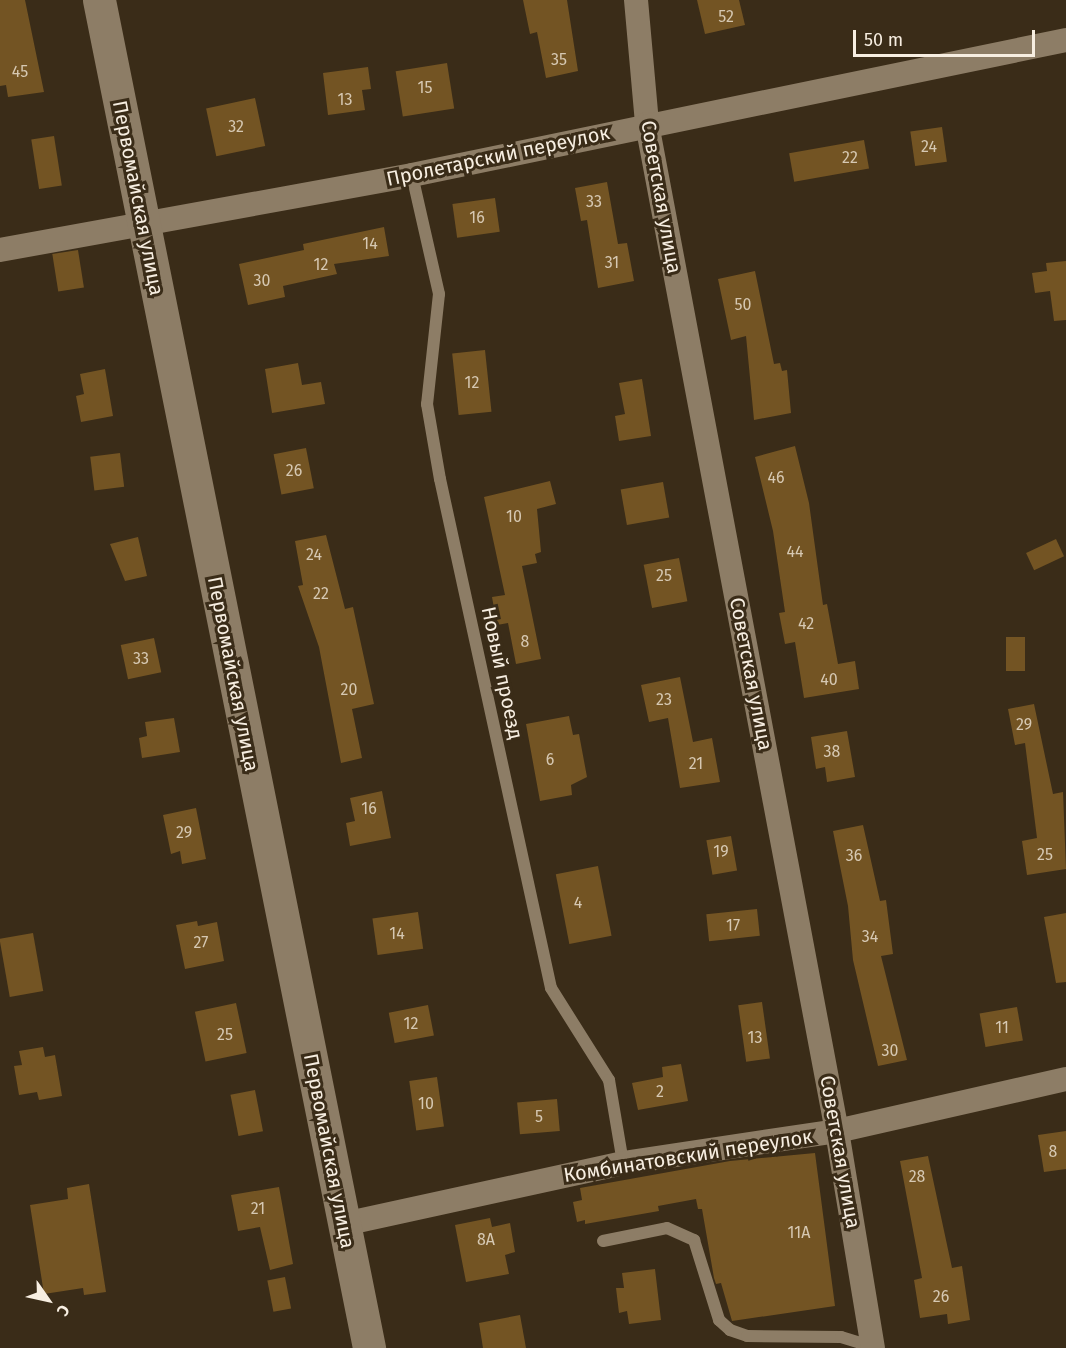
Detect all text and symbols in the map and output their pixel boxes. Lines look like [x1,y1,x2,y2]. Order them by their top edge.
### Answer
house number: 52 [718,7,734,27]
scale bar [856,18,1038,56]
text: 50 m [864,29,903,51]
house number: 35 [551,50,567,70]
house number: 45 [12,62,28,82]
house number: 15 [418,78,432,98]
house number: 13 [338,90,352,110]
street label: Первомайская улица [107,99,169,297]
house number: 32 [228,117,244,137]
street label: Советская улица [636,119,686,275]
street label: Пролетарский переулок [384,121,612,191]
house number: 24 [921,137,937,157]
house number: 22 [842,148,858,168]
house number: 33 [586,192,602,212]
house number: 16 [469,208,485,228]
house number: 14 [362,234,378,254]
house number: 31 [605,253,619,273]
house number: 12 [314,255,328,275]
house number: 30 [254,271,270,291]
house number: 50 [735,295,751,315]
house number: 12 [465,373,479,393]
house number: 26 [286,461,302,481]
house number: 46 [767,468,785,488]
house number: 10 [506,507,522,527]
house number: 44 [786,542,804,562]
house number: 24 [306,545,322,565]
house number: 25 [656,566,672,586]
street label: Первомайская улица [202,575,264,773]
house number: 22 [313,584,329,604]
street label: Советская улица [724,596,778,752]
street label: Новый проезд [476,604,528,742]
house number: 42 [798,614,814,634]
house number: 8 [521,632,529,652]
house number: 33 [133,649,149,669]
house number: 40 [820,670,838,690]
house number: 20 [341,680,357,700]
house number: 23 [656,690,672,710]
house number: 29 [1016,715,1032,735]
house number: 38 [824,742,840,762]
house number: 6 [546,750,554,770]
house number: 21 [689,754,703,774]
house number: 16 [361,799,377,819]
house number: 29 [176,823,192,843]
house number: 19 [713,842,729,862]
house number: 25 [1037,845,1053,865]
house number: 36 [846,846,862,866]
house number: 4 [574,893,582,913]
house number: 17 [726,916,740,936]
house number: 14 [389,924,405,944]
house number: 34 [862,927,878,947]
house number: 27 [194,933,208,953]
house number: 12 [404,1014,418,1034]
house number: 11 [995,1018,1009,1038]
house number: 25 [217,1025,233,1045]
house number: 13 [748,1028,762,1048]
house number: 30 [882,1041,898,1061]
street label: Первомайская улица [298,1052,360,1250]
street label: Советская улица [815,1074,865,1230]
house number: 2 [656,1082,664,1102]
house number: 10 [418,1094,434,1114]
house number: 5 [535,1107,543,1127]
street label: Комбинатовский переулок [562,1124,814,1188]
house number: 8 [1049,1142,1057,1162]
house number: 28 [909,1167,925,1187]
house number: 21 [251,1199,265,1219]
house number: 11А [788,1223,810,1243]
house number: 8А [477,1230,495,1250]
north arrow [18,1270,78,1330]
house number: 26 [933,1287,949,1307]
text: С [53,1301,74,1319]

